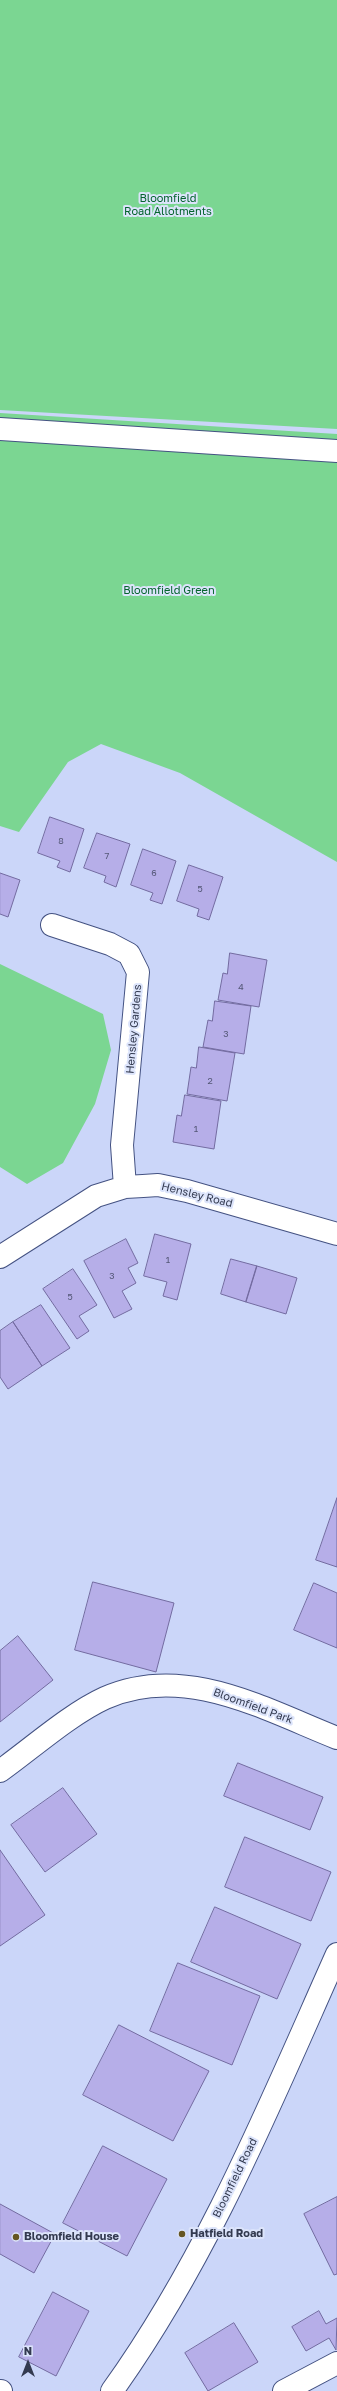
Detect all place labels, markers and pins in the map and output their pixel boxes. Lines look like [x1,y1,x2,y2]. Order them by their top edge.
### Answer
place label: Hatfield Road [190,2227,263,2241]
marker: Hatfield Road [177,2229,187,2239]
place label: Bloomfield House [24,2230,119,2244]
marker: Bloomfield House [11,2232,21,2242]

